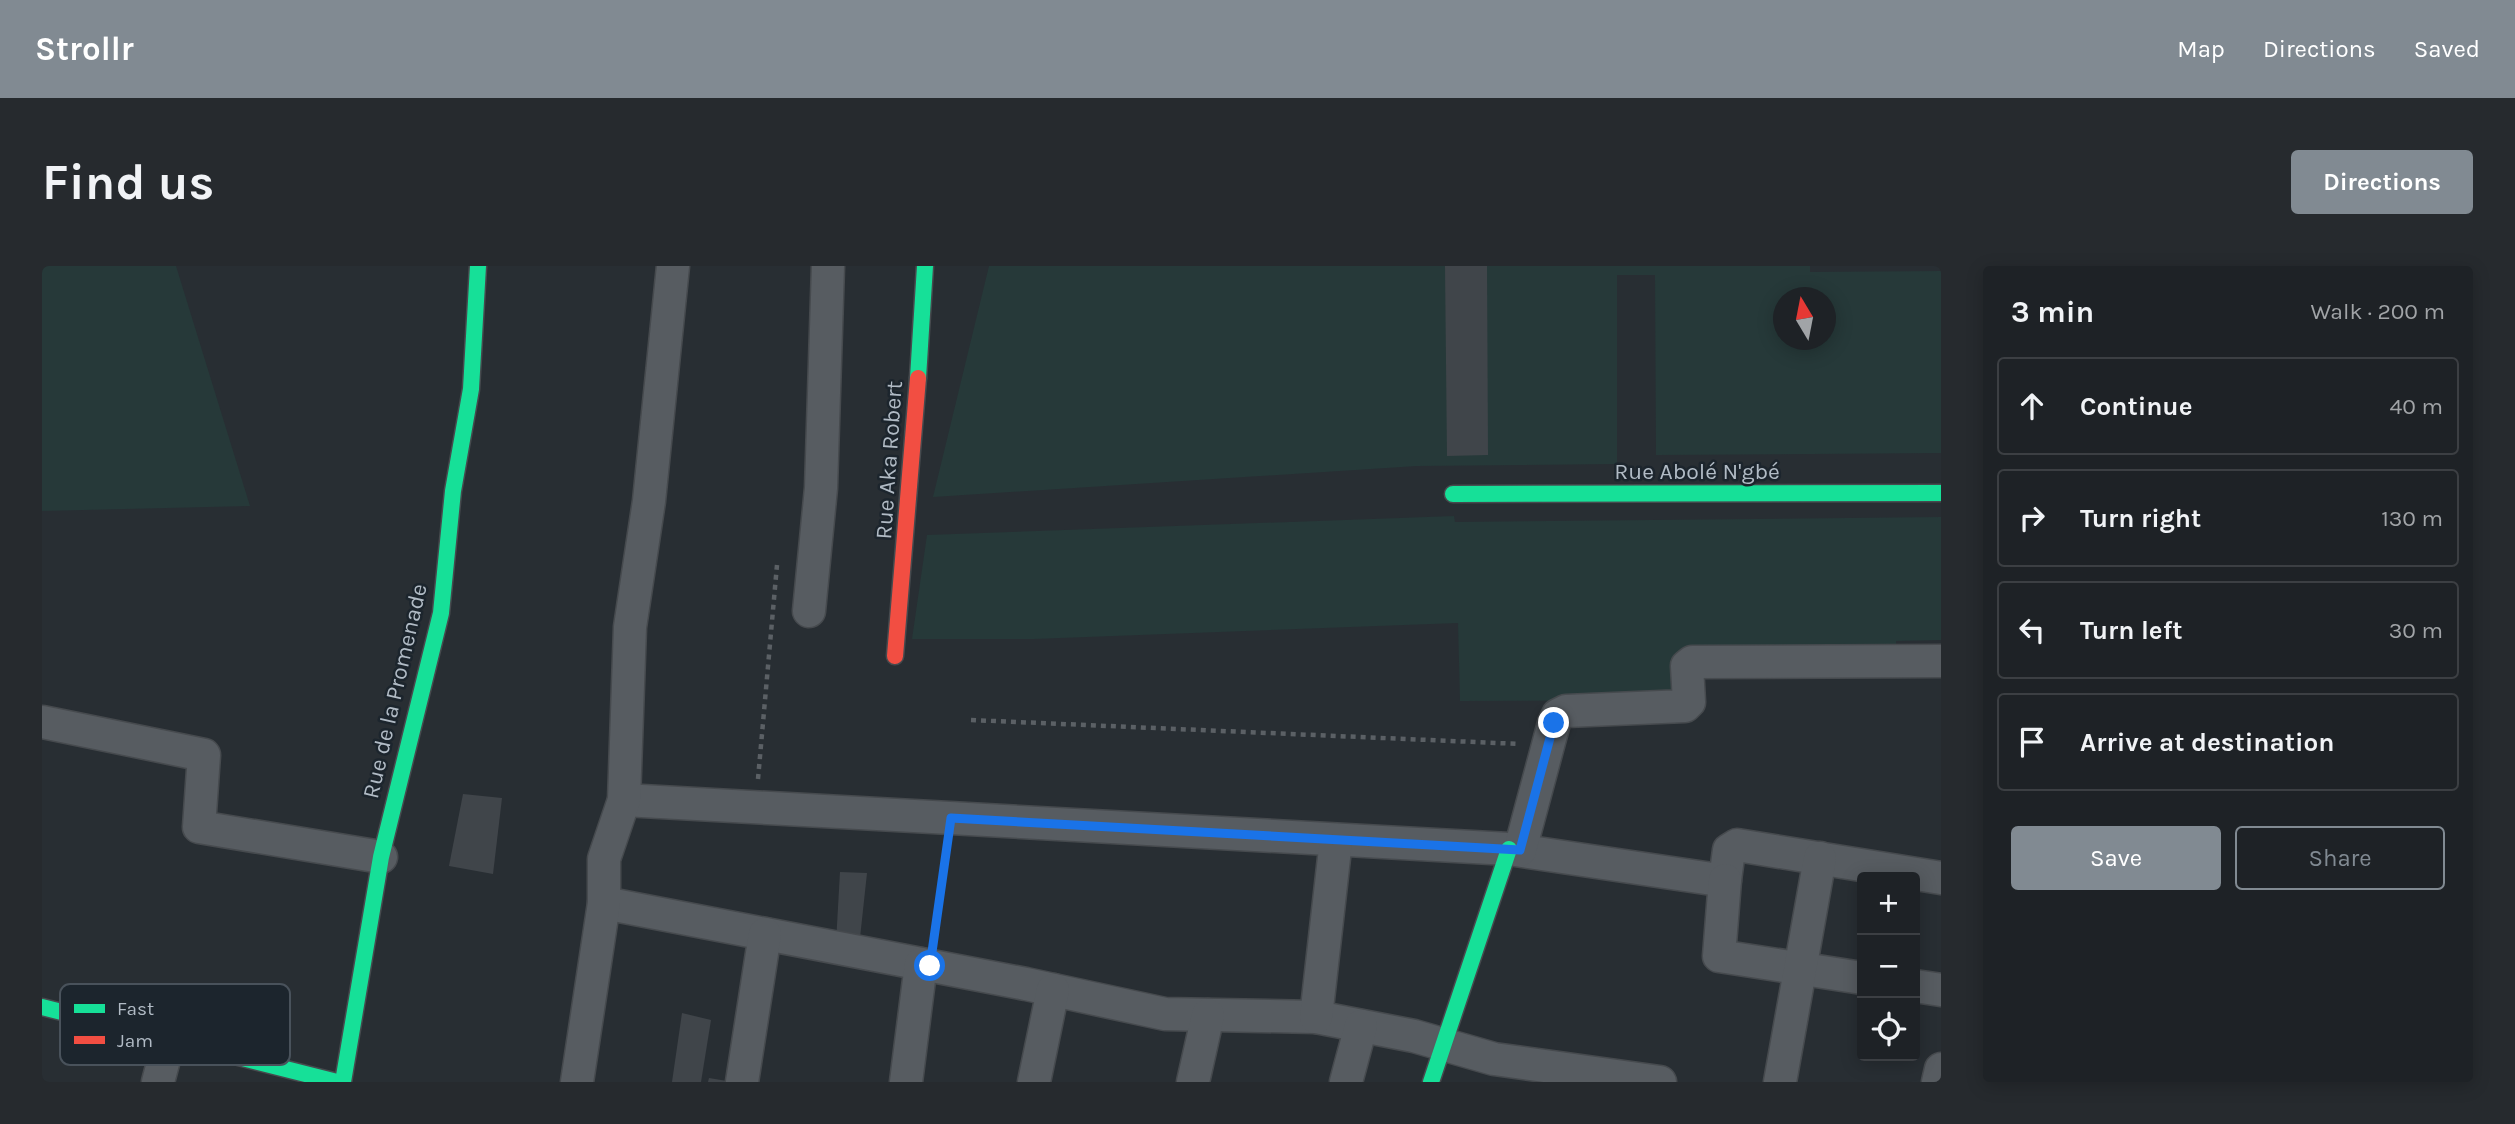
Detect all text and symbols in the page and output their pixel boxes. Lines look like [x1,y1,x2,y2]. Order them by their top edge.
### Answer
text: Strollr [35,30,134,68]
text: Map [2177,35,2225,63]
text: Directions [2263,35,2376,63]
text: Saved [2414,35,2480,63]
button: Directions [2291,150,2473,214]
text: Find us [42,154,214,211]
north arrow [1773,287,1836,350]
text: 3 min [2011,294,2094,330]
text: Walk · 200 m [2310,298,2445,325]
street label: Rue Aka Robert [870,380,908,540]
icon: ahead [2013,387,2051,425]
text: Continue [2080,391,2192,422]
text: 40 m [2390,393,2443,420]
street label: Rue Abolé N'gbé [1614,458,1780,485]
icon: right [2013,499,2051,537]
text: Turn right [2080,503,2201,534]
text: 130 m [2381,505,2443,532]
street label: Rue de la Promenade [357,581,433,801]
icon: left [2013,611,2051,649]
text: Turn left [2080,615,2182,646]
text: 30 m [2389,617,2443,644]
route end [1538,707,1569,738]
icon: arrive [2013,723,2051,761]
text: Arrive at destination [2080,727,2334,758]
button: Save [2011,826,2221,890]
button: Share [2235,826,2445,890]
map controls [1857,872,1920,1061]
button: + [1857,872,1920,935]
button: − [1857,935,1920,998]
route start [914,950,945,981]
legend [60,984,290,1065]
text: Fast [117,998,154,1020]
button: locate [1857,998,1920,1061]
text: Jam [117,1030,153,1052]

